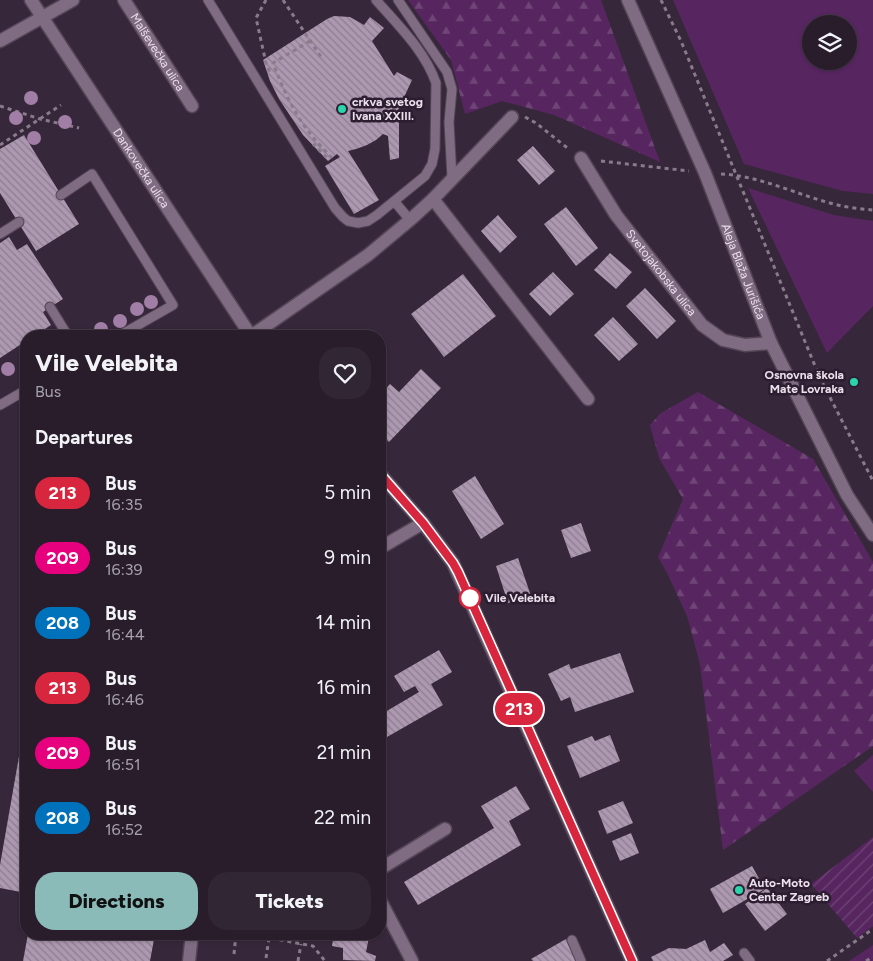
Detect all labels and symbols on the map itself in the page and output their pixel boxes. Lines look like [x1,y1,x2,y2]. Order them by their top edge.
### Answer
street label: Malševečka ulica [127,11,188,94]
place label: crkva svetog Ivana XXIII. [352,95,423,123]
marker: crkva svetog Ivana XXIII. [336,103,348,115]
street label: Dankovečka ulica [110,126,172,211]
street label: Aleja Blaža Jurišića [718,222,768,321]
street label: Svetojakobska ulica [623,227,699,319]
place label: Osnovna škola Mate Lovraka [764,368,844,396]
marker: Osnovna škola Mate Lovraka [848,376,860,388]
marker: Vile Velebita [459,587,481,609]
place label: Vile Velebita [485,591,555,605]
line badge: 213 [490,693,548,725]
place label: Auto-Moto Centar Zagreb [749,876,829,904]
marker: Auto-Moto Centar Zagreb [733,884,745,896]

